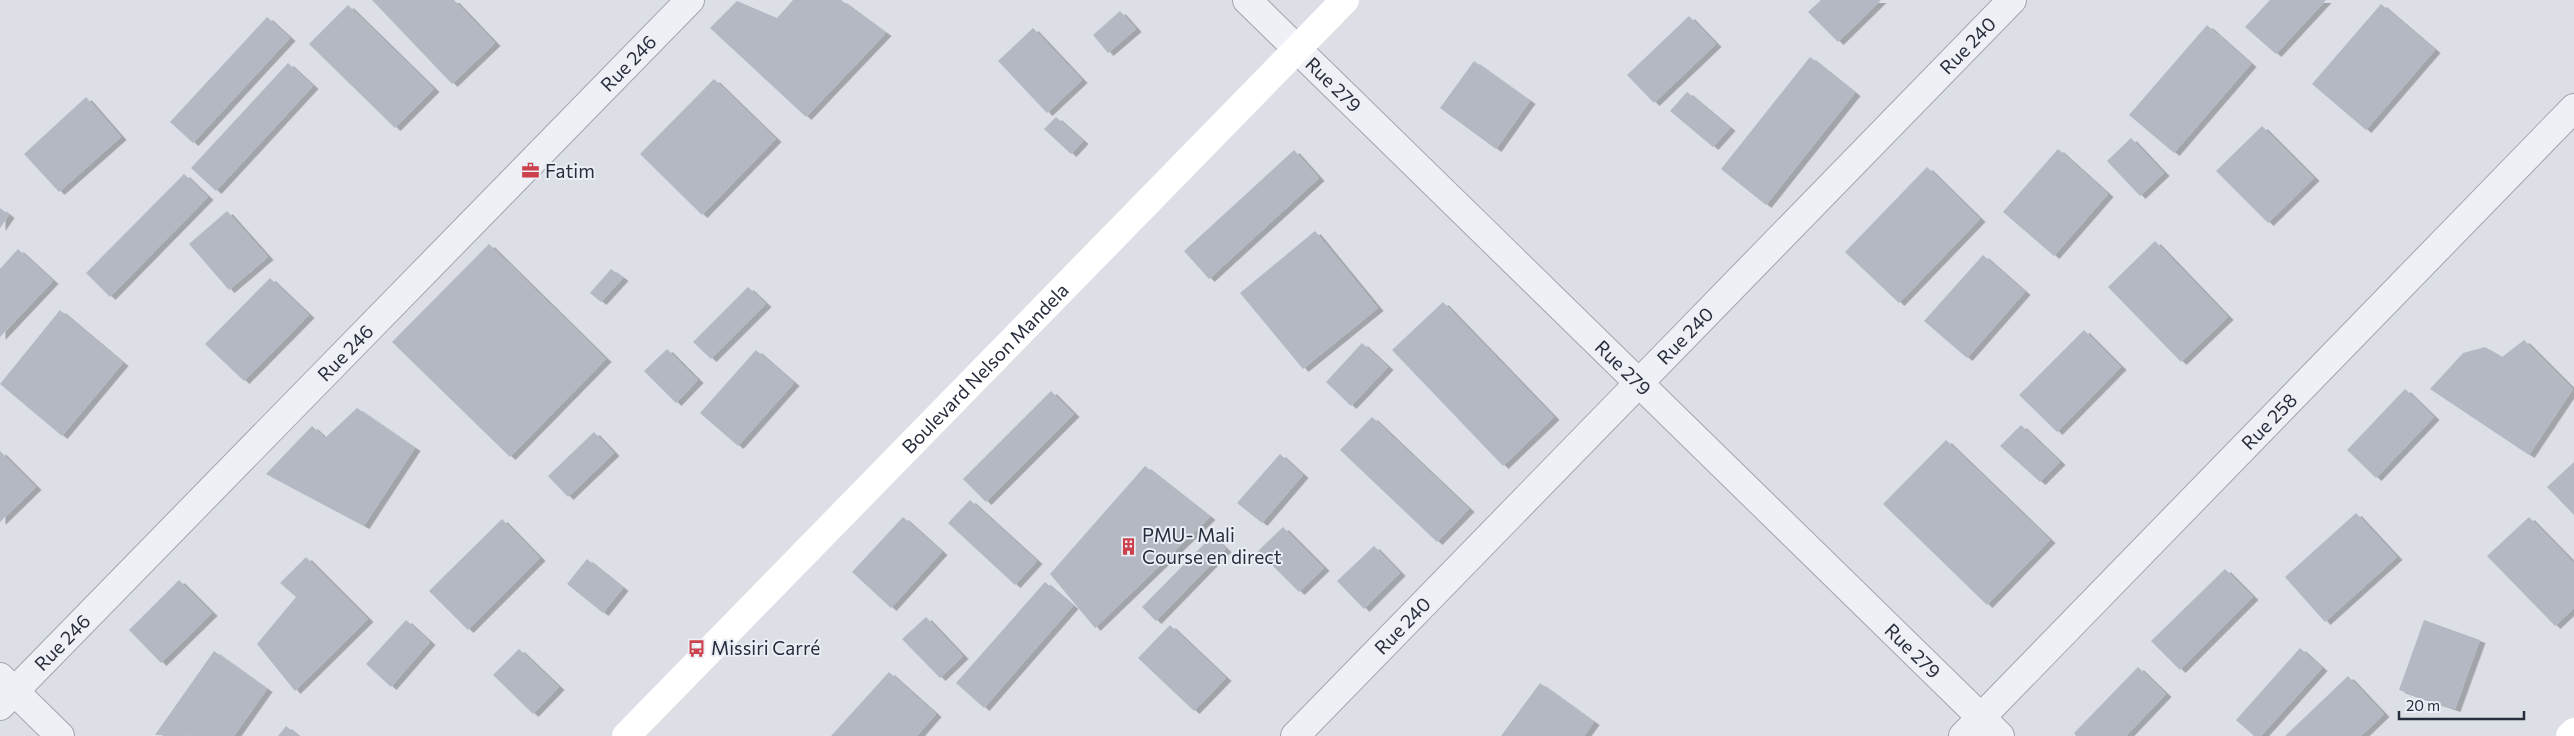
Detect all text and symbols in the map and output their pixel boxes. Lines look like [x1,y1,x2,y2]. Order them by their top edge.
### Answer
street label: Rue 240 [1934,12,2000,79]
street label: Rue 246 [595,30,661,96]
street label: Rue 279 [1301,52,1367,117]
place label: Fatim [545,159,595,182]
office icon: Fatim [521,161,541,181]
street label: Boulevard Nelson Mandela [897,278,1073,458]
street label: Rue 240 [1652,302,1718,369]
street label: Rue 246 [312,319,378,385]
street label: Rue 279 [1591,335,1656,400]
street label: Rue 258 [2236,388,2301,454]
place label: PMU- Mali Course en direct [1142,523,1282,568]
building icon: PMU- Mali Course en direct [1118,536,1138,556]
street label: Rue 240 [1369,592,1435,659]
street label: Rue 246 [29,609,95,675]
street label: Rue 279 [1880,618,1946,683]
place label: Missiri Carré [711,636,820,659]
bus stop icon: Missiri Carré [687,638,707,658]
scale bar [2399,688,2524,720]
text: 20 m [2406,696,2440,714]

